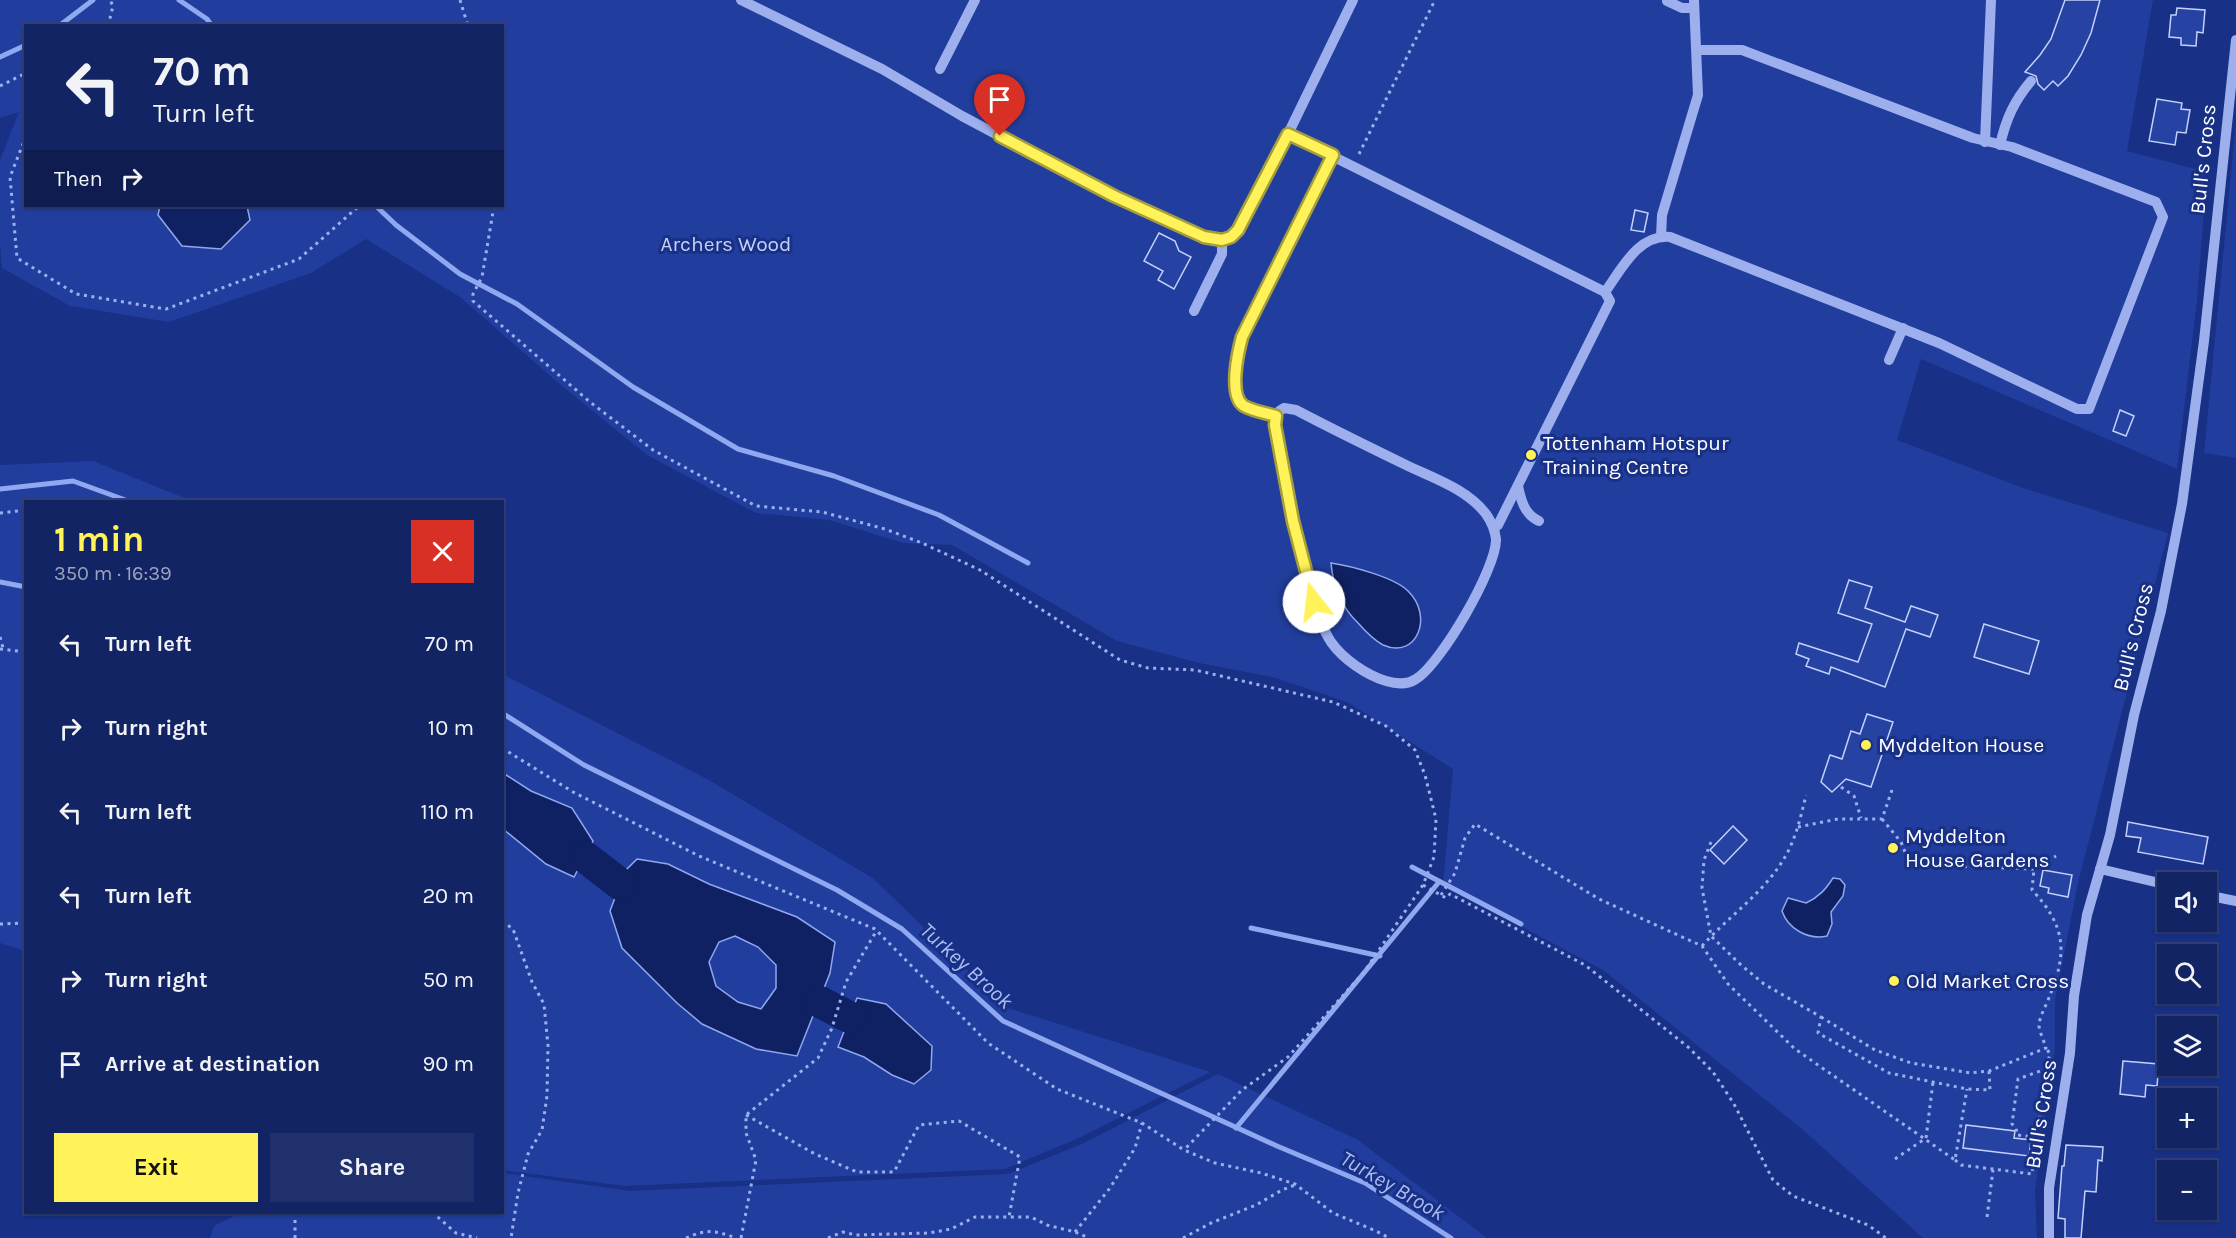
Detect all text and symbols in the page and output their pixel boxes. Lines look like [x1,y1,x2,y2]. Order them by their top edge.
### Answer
text: 70 m [153,46,251,96]
icon: left [54,48,132,126]
pin [974,74,1025,136]
icon: arrive [983,83,1016,116]
text: Turn left [153,97,254,129]
street label: Bull's Cross [2185,103,2221,215]
icon: right [115,162,148,195]
text: Then [54,166,103,192]
park label: Archers Wood [660,232,792,256]
place label: Tottenham Hotspur Training Centre [1543,431,1729,479]
marker: Tottenham Hotspur Training Centre [1524,448,1538,462]
text: 1 min [54,518,144,560]
button: close [411,520,474,583]
text: 350 m · 16:39 [54,562,172,585]
position arrow [1282,570,1346,634]
street label: Bull's Cross [2108,581,2158,693]
icon: left [54,628,87,661]
text: Turn left [105,631,192,657]
text: 70 m [425,631,474,657]
icon: right [54,712,87,745]
text: Turn right [105,715,208,741]
text: 10 m [428,715,474,741]
place label: Myddelton House [1878,733,2044,757]
marker: Myddelton House [1859,738,1873,752]
icon: left [54,796,87,829]
text: Turn left [105,799,192,825]
text: 110 m [421,799,474,825]
place label: Myddelton House Gardens [1905,824,2050,872]
marker: Myddelton House Gardens [1886,841,1900,855]
map controls [2157,872,2217,1220]
button: sound [2157,872,2217,932]
icon: left [54,880,87,913]
text: Turn left [105,883,192,909]
text: 20 m [422,883,474,909]
water label: Turkey Brook [914,917,1019,1015]
button: search [2157,944,2217,1004]
icon: right [54,964,87,997]
text: Turn right [105,967,208,993]
text: 50 m [423,967,474,993]
place label: Old Market Cross [1906,969,2069,993]
marker: Old Market Cross [1887,974,1901,988]
button: layers [2157,1016,2217,1076]
icon: arrive [54,1048,87,1081]
text: Arrive at destination [105,1051,320,1077]
text: 90 m [422,1051,474,1077]
street label: Bull's Cross [2021,1058,2061,1170]
button: + [2157,1088,2217,1148]
button: Exit [54,1133,258,1202]
button: Share [270,1133,474,1202]
water label: Turkey Brook [1336,1146,1450,1227]
button: − [2157,1160,2217,1220]

